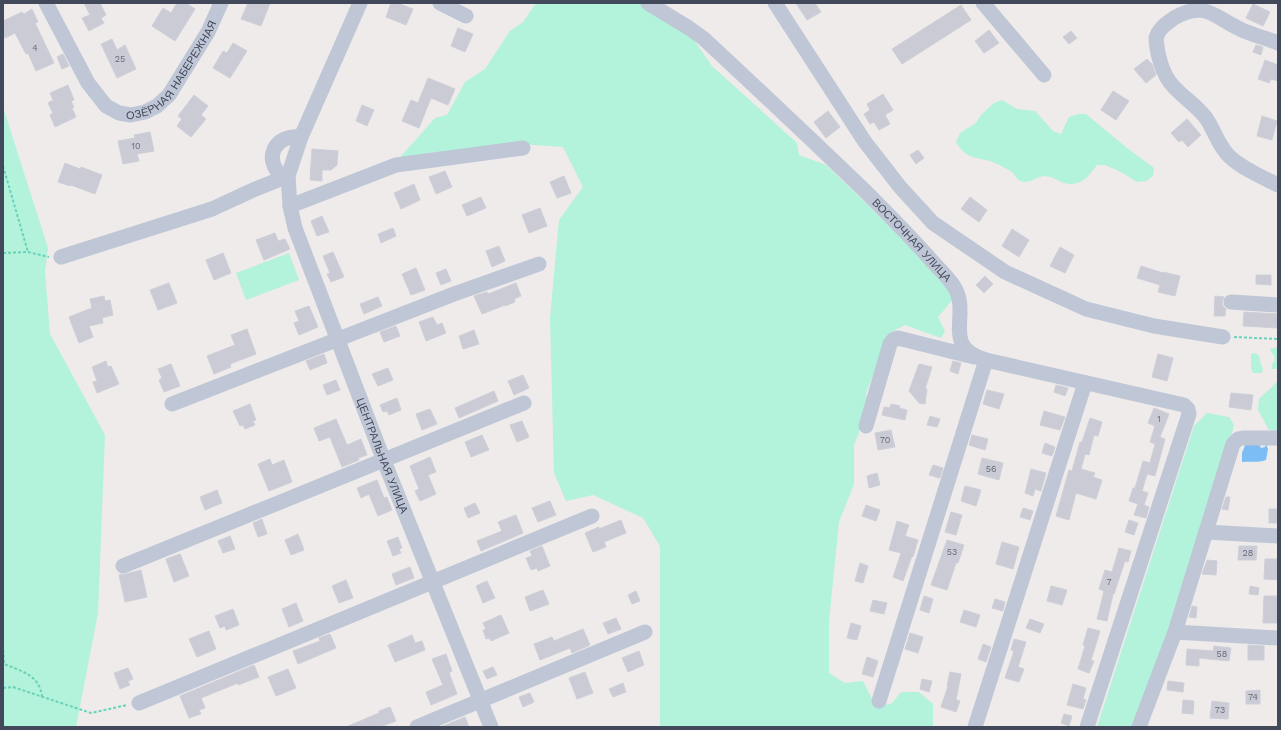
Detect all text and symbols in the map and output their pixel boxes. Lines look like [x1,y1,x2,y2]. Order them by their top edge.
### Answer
street label: ОЗЁРНАЯ НАБЕРЕЖНАЯ [125,18,219,122]
house number: 4 [32,43,38,53]
house number: 25 [115,54,125,64]
house number: 10 [131,141,141,151]
street label: ВОСТОЧНАЯ УЛИЦА [870,196,955,285]
street label: ЦЕНТРАЛЬНАЯ УЛИЦА [354,396,411,516]
house number: 1 [1157,414,1161,424]
house number: 70 [880,435,891,445]
house number: 56 [986,464,996,474]
house number: 53 [947,547,957,557]
house number: 28 [1243,548,1253,558]
house number: 7 [1106,577,1112,587]
house number: 58 [1217,649,1227,659]
house number: 74 [1248,692,1258,702]
house number: 73 [1215,705,1225,715]

